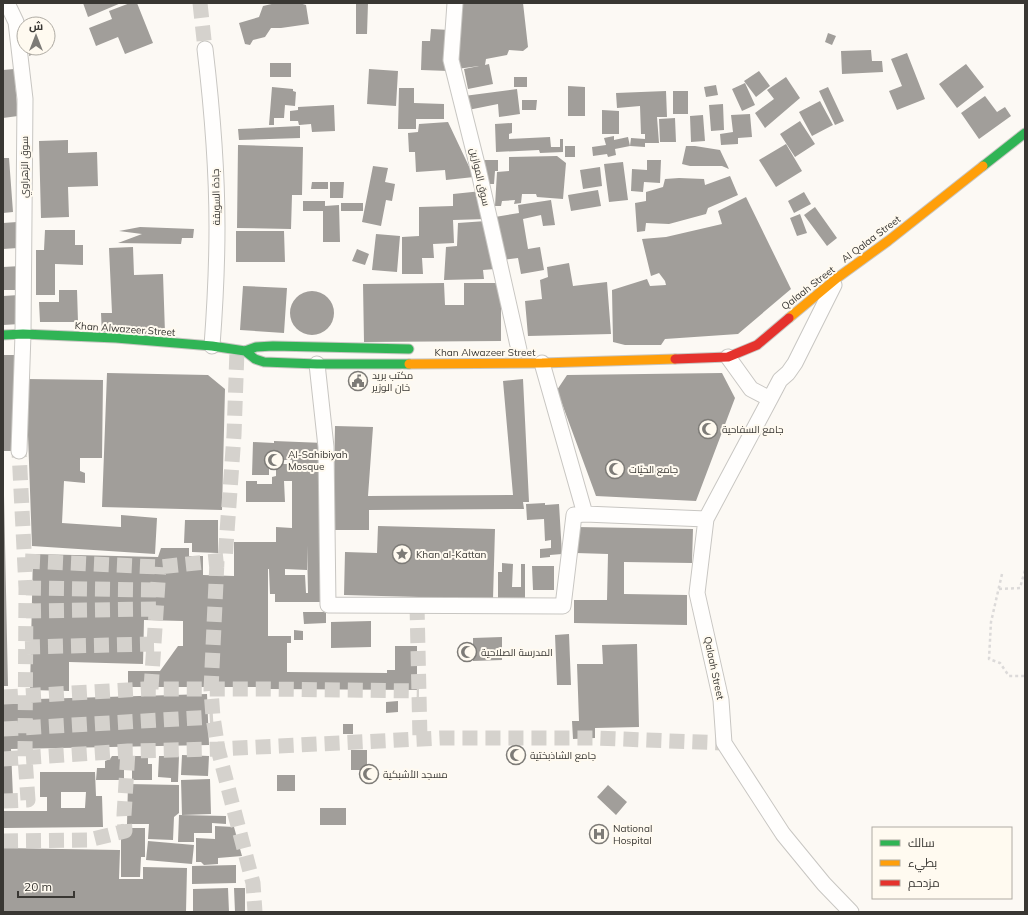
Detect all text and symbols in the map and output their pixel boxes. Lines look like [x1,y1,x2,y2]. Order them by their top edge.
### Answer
north arrow [16,16,56,56]
text: ش [29,19,43,33]
street label: سوق الزهراوي [18,136,32,198]
street label: سوق الموازين [467,147,493,207]
street label: جادة السويقة [209,169,223,225]
street label: Al Qalaa Street [839,212,904,265]
street label: Qalaah Street [779,263,838,313]
street label: Khan Alwazeer Street [74,319,176,339]
street label: Khan Alwazeer Street [435,346,536,359]
place label: مكتب بريد خان الوزير [371,369,413,394]
public building icon: مكتب بريد خان الوزير [347,370,369,392]
mosque icon: جامع السفاحية [697,418,719,440]
place label: جامع السفاحية [722,423,784,436]
place label: Al-Sahibiyah Mosque [288,448,348,473]
mosque icon: Al-Sahibiyah Mosque [263,449,285,471]
mosque icon: جامع الحيّات [604,458,626,480]
place label: جامع الحيّات [629,463,678,476]
place icon: Khan al-Kattan [391,543,413,565]
place label: Khan al-Kattan [416,548,487,561]
street label: Qalaah Street [701,635,727,701]
mosque icon: المدرسة الصلاحية [456,641,478,663]
place label: المدرسة الصلاحية [481,646,553,659]
mosque icon: جامع الشاذبختية [505,744,527,766]
place label: جامع الشاذبختية [530,749,596,762]
mosque icon: مسجد الأشبكية [358,763,380,785]
place label: مسجد الأشبكية [383,768,448,781]
place label: National Hospital [613,822,652,847]
hospital icon: National Hospital [588,823,610,845]
legend [872,827,1012,899]
text: سالك [908,835,935,850]
text: بطيء [908,855,937,873]
scale bar [18,873,74,899]
text: مزدحم [908,875,940,891]
text: 20 m [24,879,52,894]

